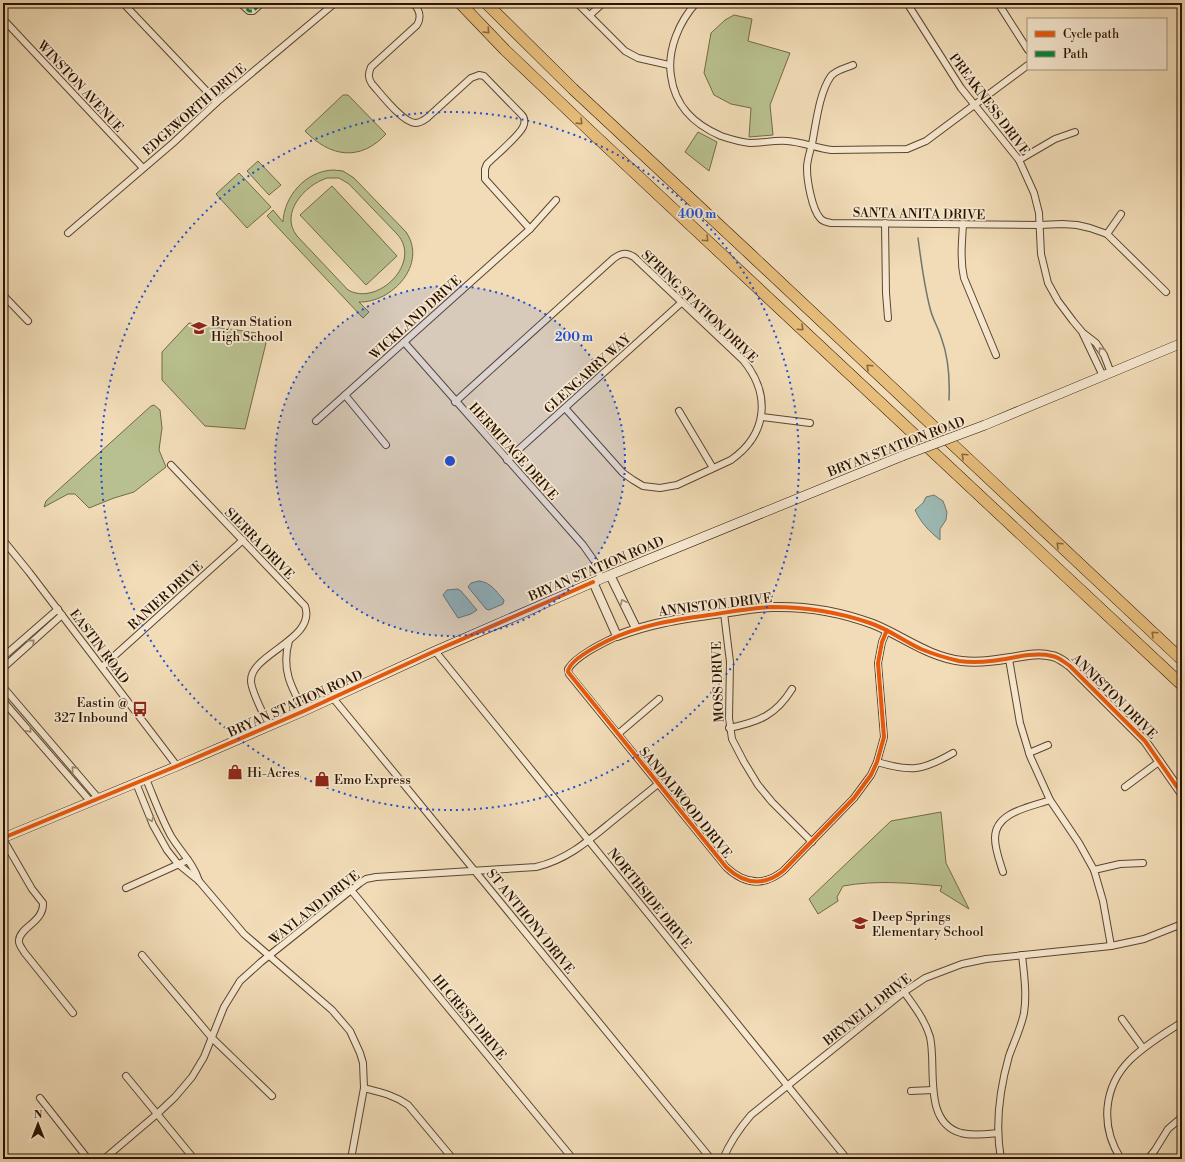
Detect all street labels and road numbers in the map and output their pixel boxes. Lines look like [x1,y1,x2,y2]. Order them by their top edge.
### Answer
street label: WINSTON AVENUE [33,37,127,136]
street label: PREAKNESS DRIVE [945,50,1033,159]
street label: EDGEWORTH DRIVE [140,60,250,159]
street label: SANTA ANITA DRIVE [853,205,985,223]
street label: SPRING STATION DRIVE [638,247,761,366]
street label: WICKLAND DRIVE [366,272,465,364]
street label: GLENGARRY WAY [541,330,635,417]
street label: HERMITAGE DRIVE [465,400,561,504]
street label: BRYAN STATION ROAD [824,413,967,481]
street label: SIERRA DRIVE [221,505,297,583]
street label: BRYAN STATION ROAD [525,533,667,605]
street label: RANIER DRIVE [125,558,206,634]
street label: ANNISTON DRIVE [656,590,773,620]
street label: EASTIN ROAD [66,606,132,687]
street label: MOSS DRIVE [709,641,727,723]
street label: ANNISTON DRIVE [1068,650,1160,743]
street label: BRYAN STATION ROAD [225,667,365,741]
street label: SANDALWOOD DRIVE [635,744,735,861]
street label: NORTHSIDE DRIVE [604,845,695,952]
street label: ST ANTHONY DRIVE [483,866,577,977]
street label: WAYLAND DRIVE [265,867,363,949]
street label: BRYNELL DRIVE [820,970,915,1050]
street label: HI CREST DRIVE [429,972,510,1064]

